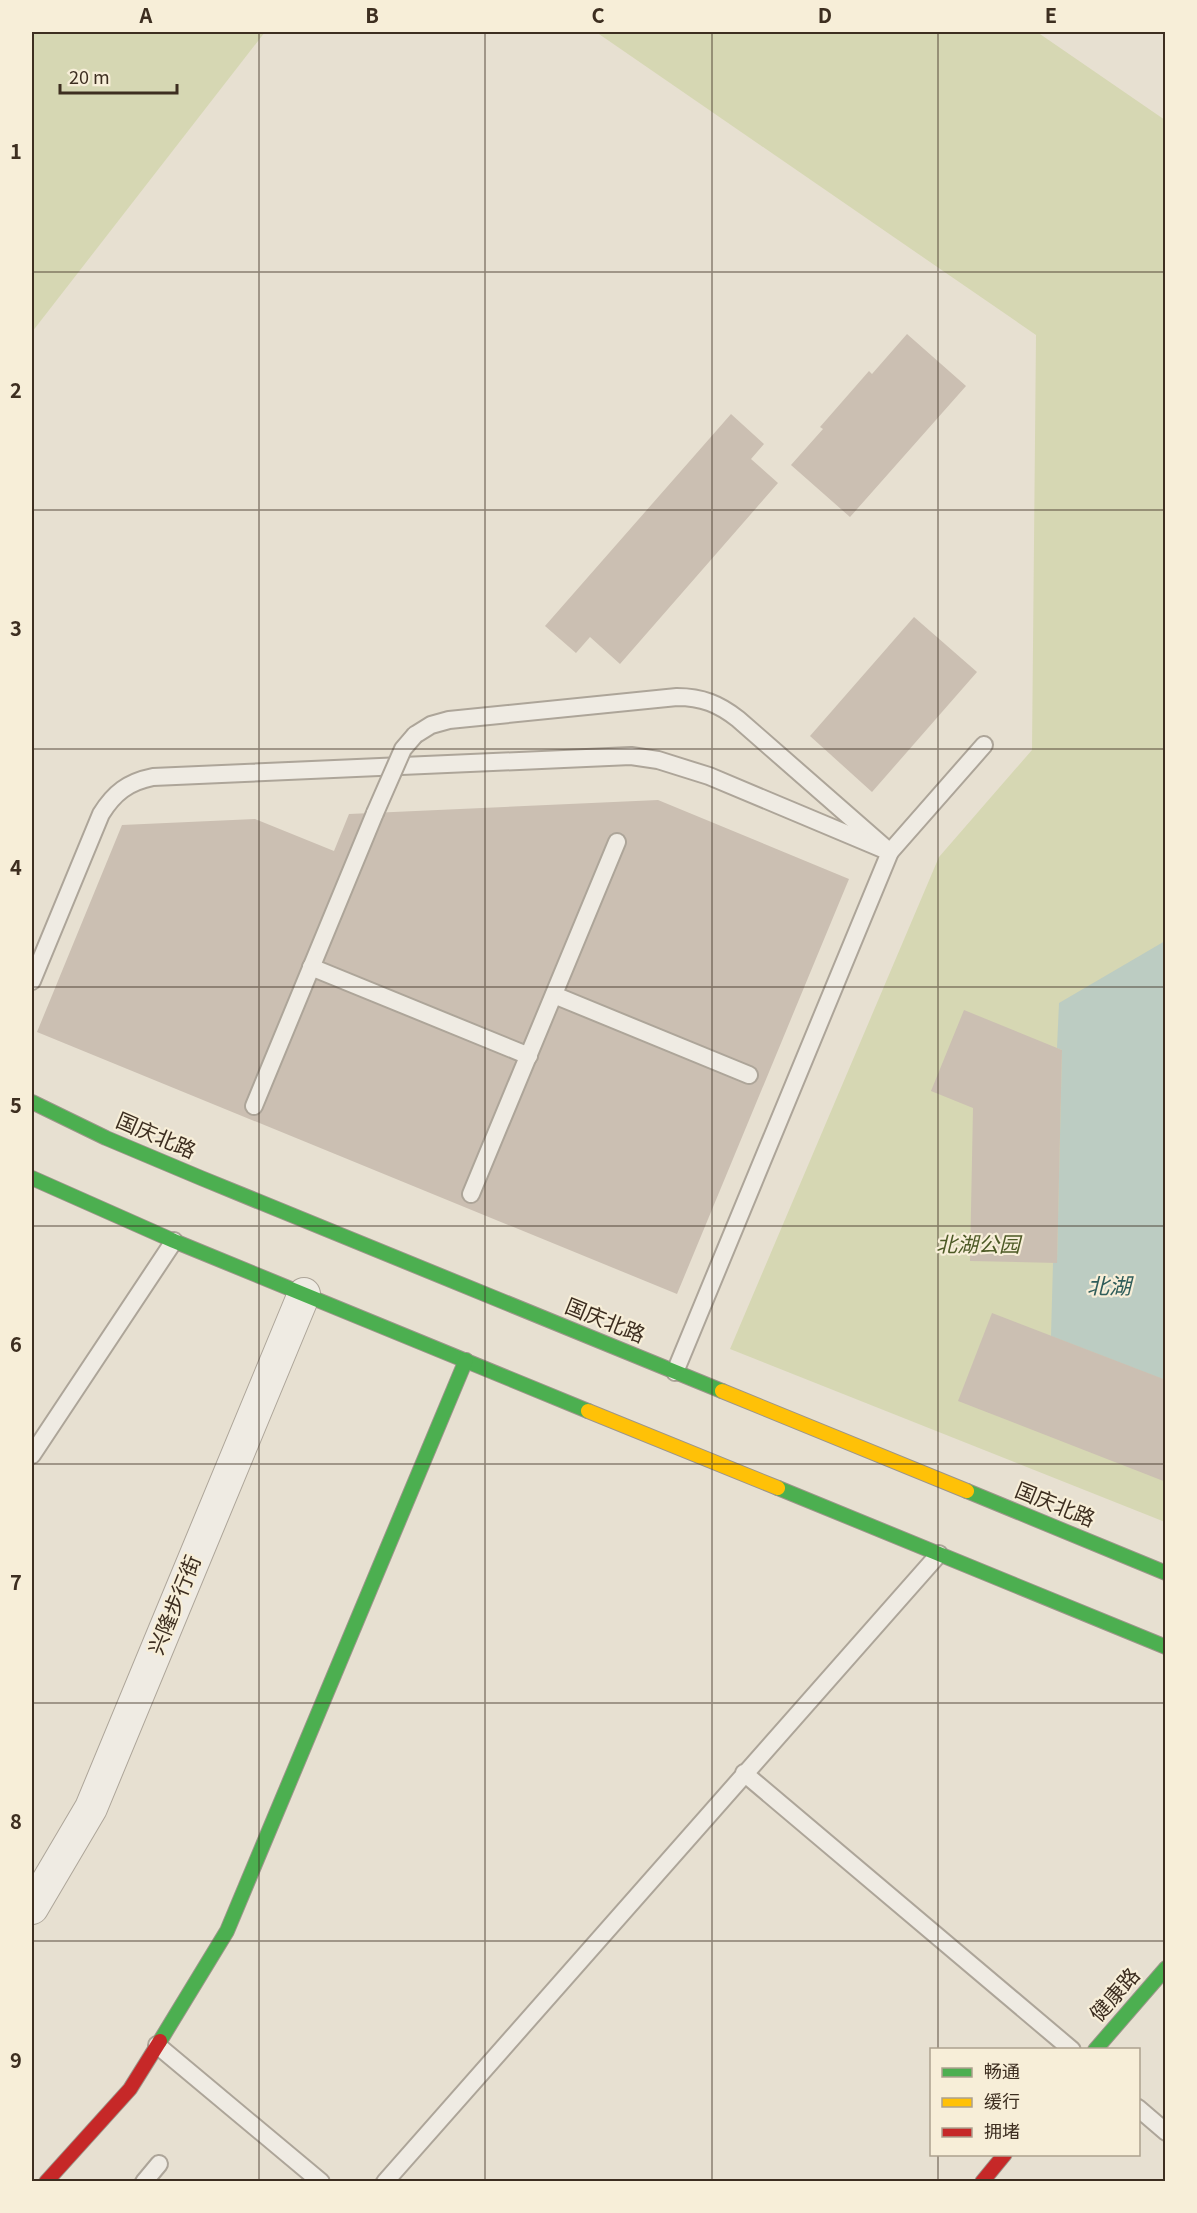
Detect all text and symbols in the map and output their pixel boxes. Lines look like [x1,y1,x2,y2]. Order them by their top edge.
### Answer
text: A [139,0,153,29]
text: B [365,0,379,29]
text: C [591,0,605,29]
text: D [818,0,832,29]
text: E [1045,0,1057,29]
scale bar [60,57,177,95]
text: 20 m [69,63,110,89]
text: 1 [10,136,22,165]
text: 2 [10,375,22,404]
text: 3 [10,613,22,642]
text: 4 [10,852,22,881]
text: 5 [10,1090,22,1119]
street label: 国庆北路 [112,1104,201,1164]
park label: 北湖公园 [936,1228,1023,1258]
water label: 北湖 [1087,1268,1134,1300]
street label: 国庆北路 [561,1290,650,1349]
text: 6 [10,1329,22,1358]
street label: 国庆北路 [1011,1474,1100,1533]
street label: 兴隆步行街 [140,1550,207,1659]
text: 7 [10,1567,22,1596]
text: 8 [10,1806,22,1835]
street label: 健康路 [1082,1960,1145,2027]
text: 9 [10,2045,22,2074]
legend [930,2048,1140,2156]
text: 畅通 [984,2057,1020,2083]
text: 缓行 [984,2087,1020,2113]
text: 拥堵 [984,2117,1020,2143]

